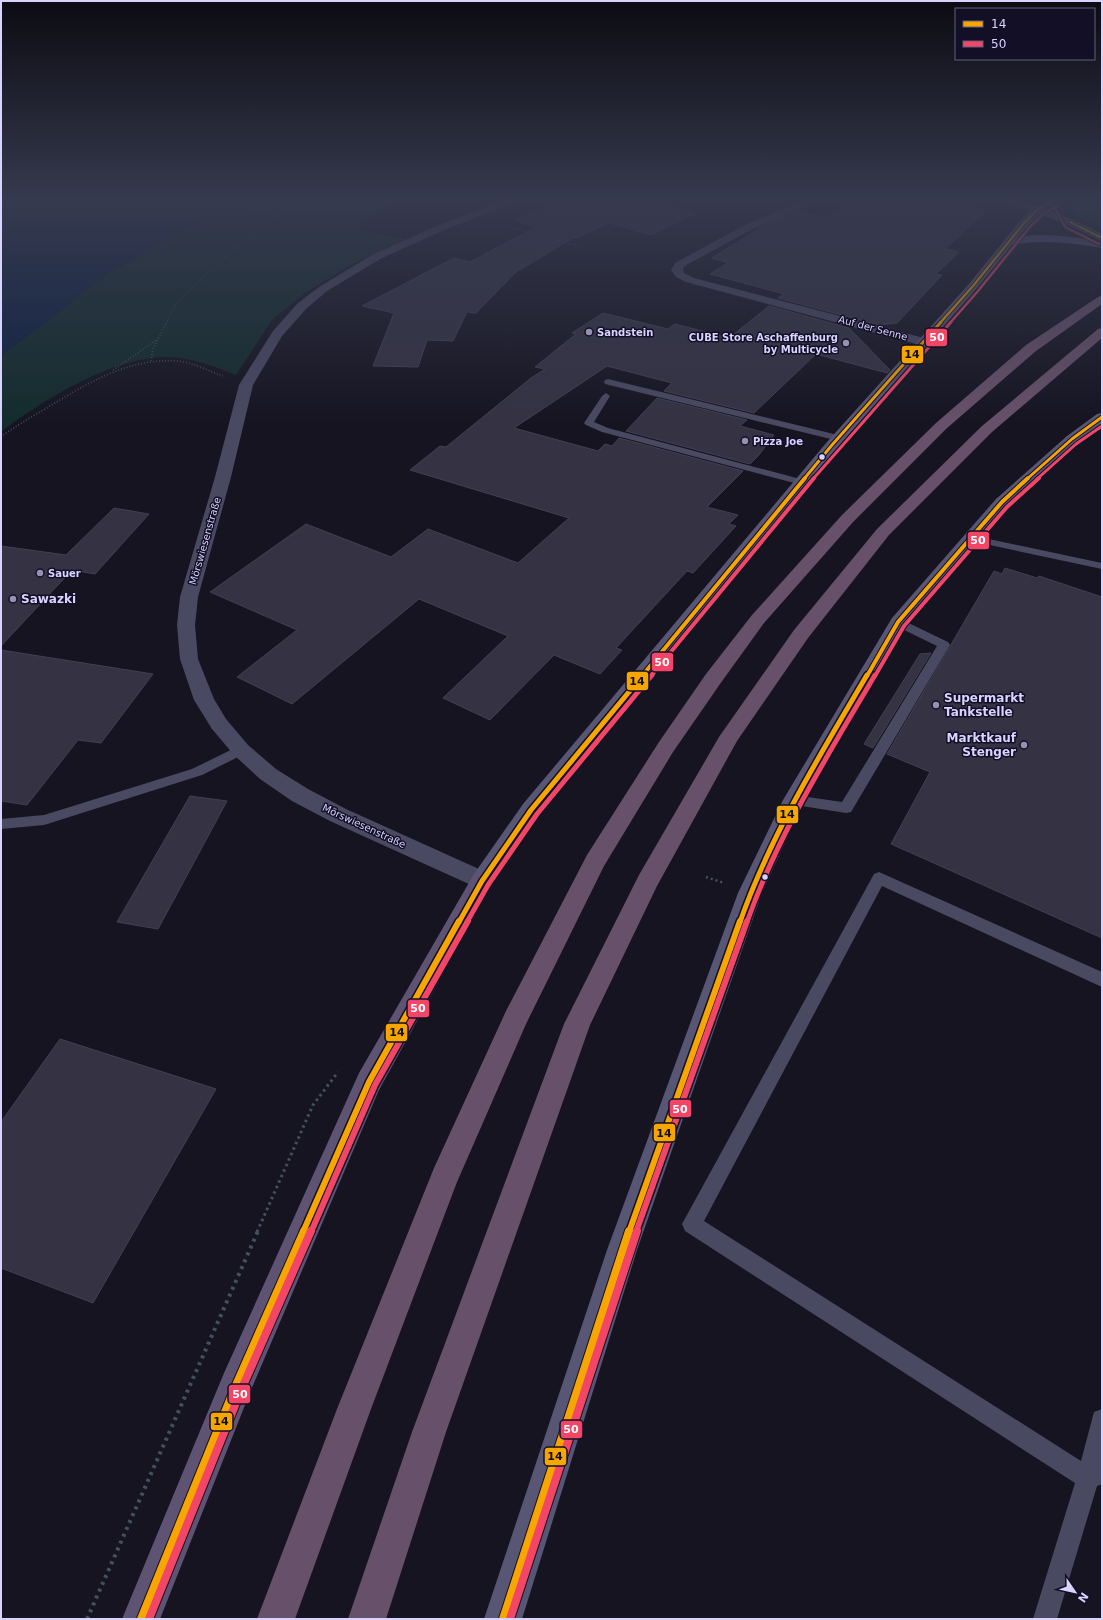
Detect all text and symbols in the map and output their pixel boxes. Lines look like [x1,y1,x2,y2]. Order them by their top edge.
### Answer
legend [955,8,1095,60]
text: 14 [991,17,1006,31]
text: 50 [991,37,1006,51]
street label: Auf der Senne [837,313,909,343]
marker: Sandstein [584,327,594,337]
place label: Sandstein [597,327,653,338]
line badge: 50 [925,328,948,347]
text: 50 [929,331,945,344]
place label: CUBE Store Aschaffenburg by Multicycle [689,332,838,355]
marker: CUBE Store Aschaffenburg by Multicycle [841,338,851,348]
line badge: 14 [901,345,924,364]
text: 14 [904,348,920,361]
marker: Pizza Joe [740,436,750,446]
place label: Pizza Joe [753,436,803,447]
unlabelled marker [817,452,827,462]
street label: Mörswiesenstraße [187,496,223,586]
line badge: 50 [967,531,990,550]
text: 50 [970,534,986,547]
marker: Sauer [35,568,45,578]
place label: Sauer [48,568,81,579]
place label: Sawazki [21,592,76,606]
marker: Sawazki [8,594,18,604]
line badge: 50 [651,652,674,672]
text: 50 [654,656,670,669]
line badge: 14 [626,671,649,691]
text: 14 [629,675,645,688]
place label: Supermarkt Tankstelle [944,691,1024,719]
marker: Supermarkt Tankstelle [931,700,941,710]
place label: Marktkauf Stenger [946,731,1017,759]
marker: Marktkauf Stenger [1019,740,1029,750]
street label: Mörswiesenstraße [321,802,407,850]
line badge: 14 [776,805,799,824]
text: 14 [779,808,795,821]
unlabelled marker [760,872,770,882]
line badge: 50 [407,999,430,1018]
text: 50 [410,1002,426,1015]
line badge: 14 [385,1023,408,1042]
text: 14 [389,1026,405,1039]
line badge: 50 [669,1099,692,1118]
text: 50 [672,1103,688,1116]
line badge: 14 [653,1123,676,1142]
text: 14 [656,1127,672,1140]
line badge: 50 [228,1384,251,1404]
text: 50 [232,1388,248,1401]
line badge: 14 [210,1412,233,1431]
text: 14 [213,1415,229,1428]
line badge: 50 [560,1420,583,1439]
text: 50 [563,1423,579,1436]
line badge: 14 [544,1447,567,1466]
text: 14 [547,1450,563,1463]
north arrow [1055,1572,1095,1612]
text: N [1075,1590,1091,1605]

